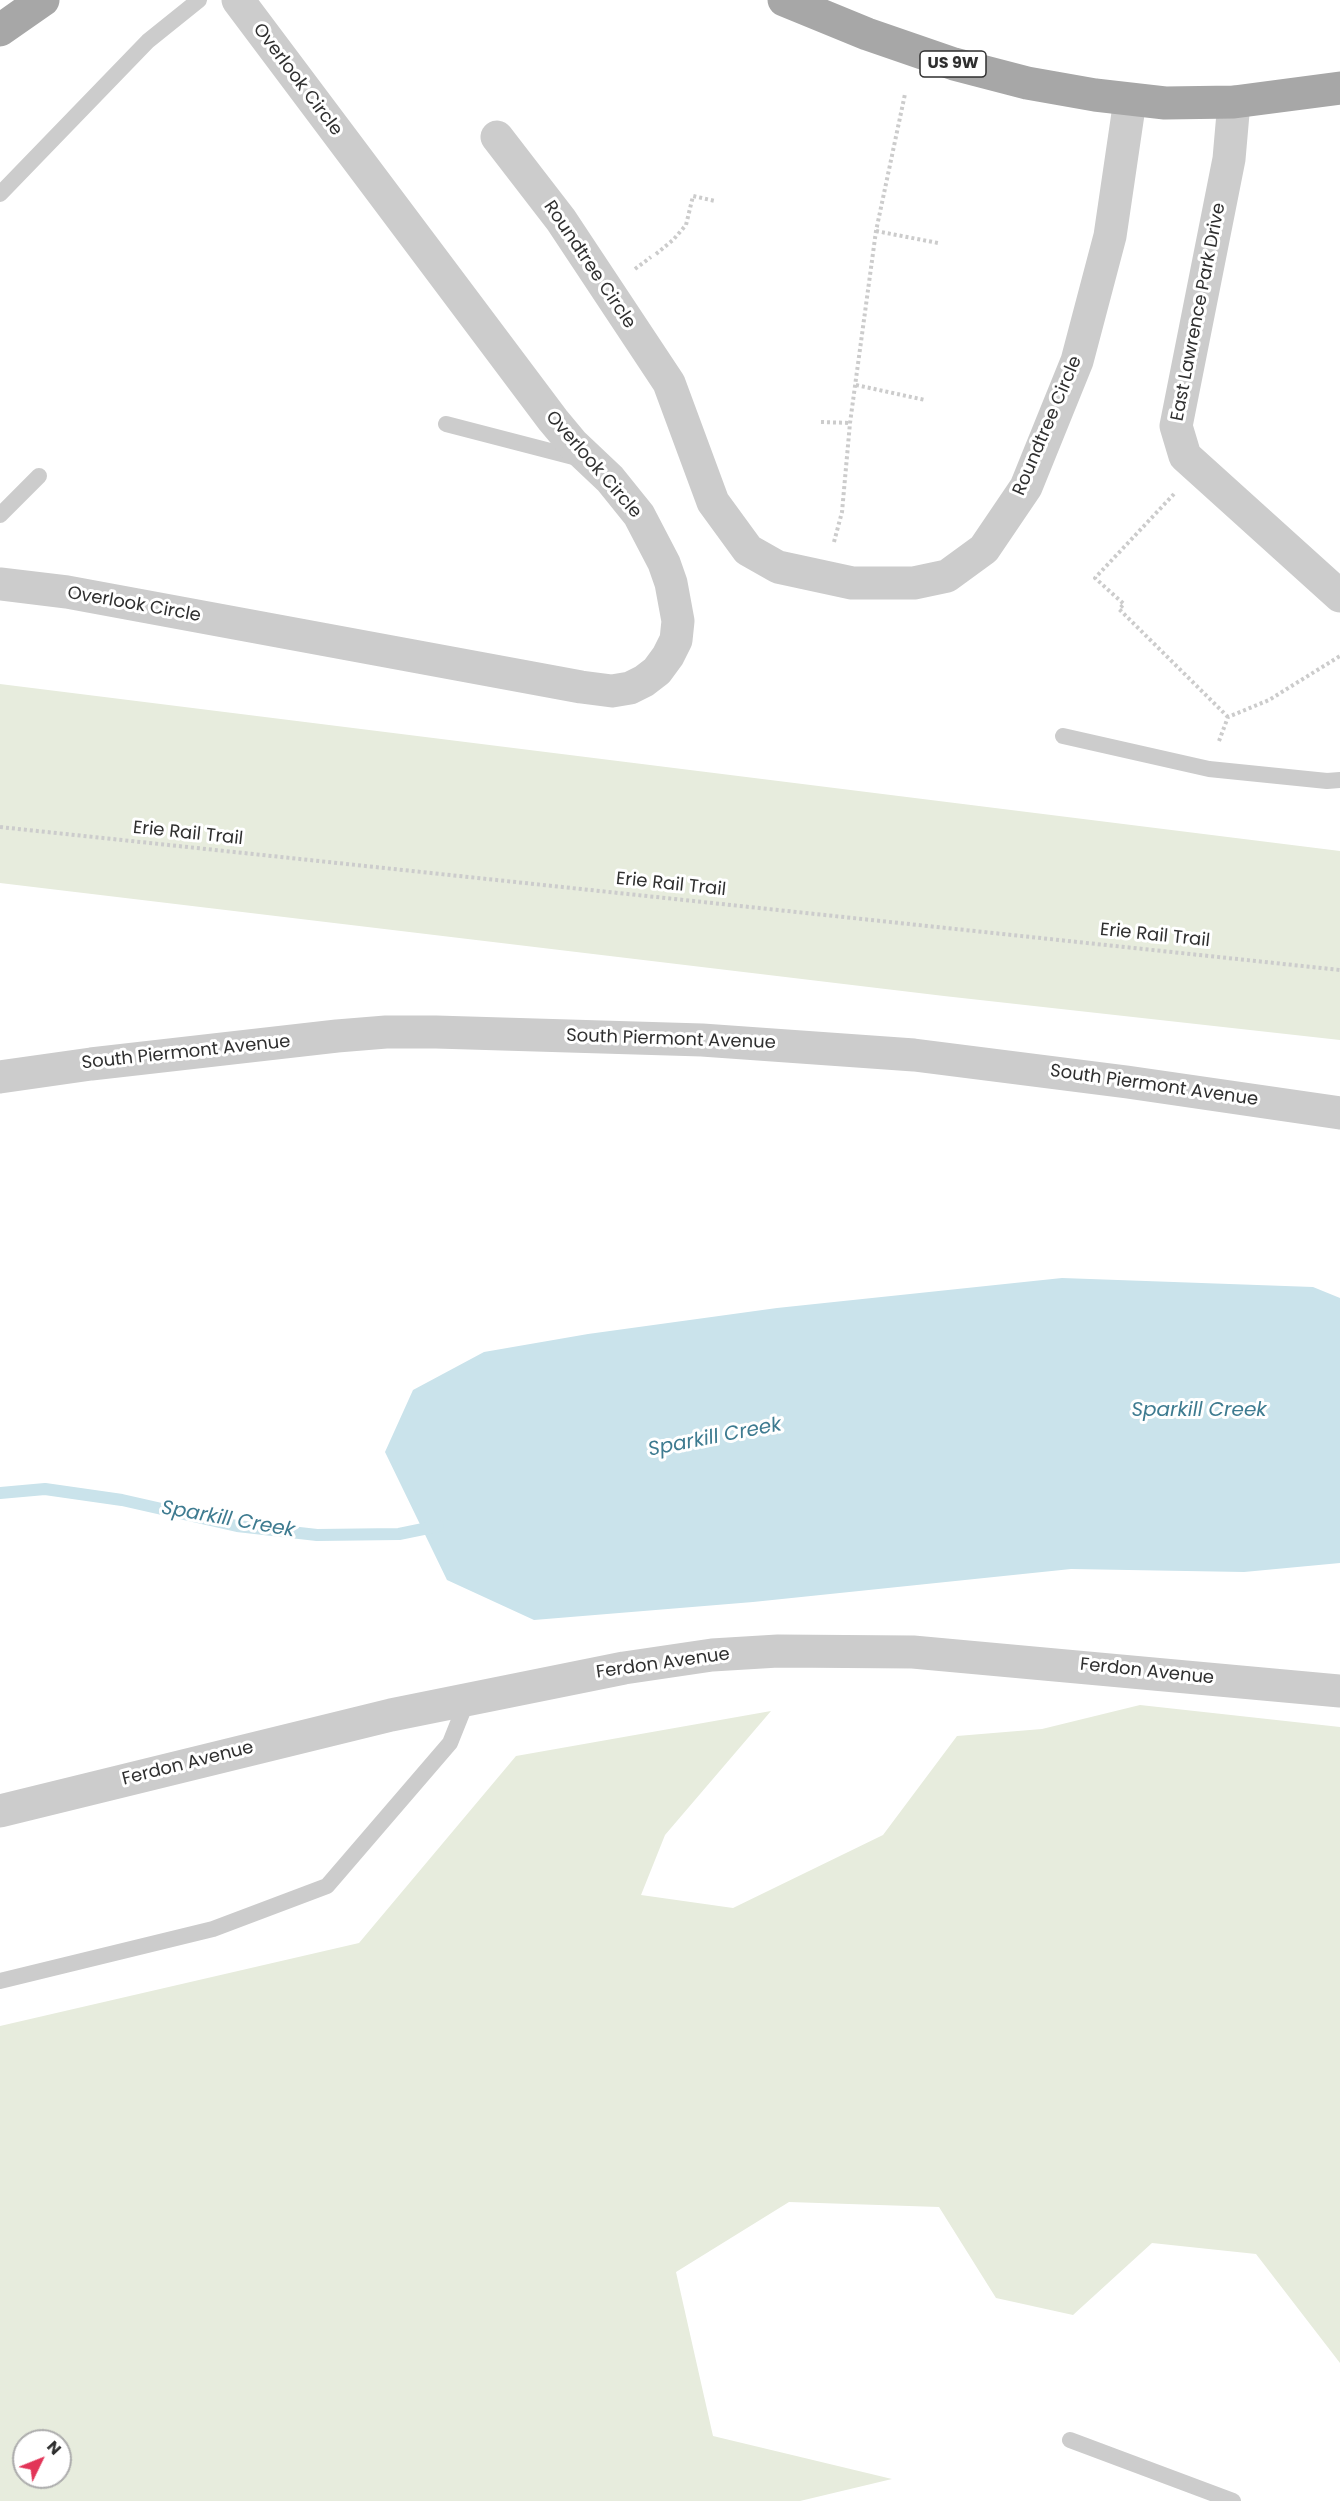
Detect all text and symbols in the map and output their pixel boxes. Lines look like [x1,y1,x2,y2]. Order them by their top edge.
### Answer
street label: Overlook Circle [248,20,346,140]
road number: US 9W [920,51,986,77]
street label: Roundtree Circle [538,197,640,333]
street label: East Lawrence Park Drive [1167,201,1231,423]
street label: Roundtree Circle [1009,353,1087,499]
street label: Overlook Circle [540,407,646,523]
street label: Overlook Circle [66,583,202,627]
street label: Erie Rail Trail [132,817,244,851]
street label: Erie Rail Trail [615,868,727,902]
street label: Erie Rail Trail [1099,919,1211,953]
street label: South Piermont Avenue [566,1026,776,1054]
street label: South Piermont Avenue [81,1031,291,1075]
street label: South Piermont Avenue [1049,1061,1259,1111]
water label: Sparkill Creek [1131,1399,1267,1423]
water label: Sparkill Creek [646,1413,784,1463]
water label: Sparkill Creek [159,1496,297,1544]
street label: Ferdon Avenue [595,1644,731,1684]
street label: Ferdon Avenue [1079,1654,1215,1690]
street label: Ferdon Avenue [120,1737,256,1791]
north arrow [12,2429,72,2489]
text: N [42,2435,67,2460]

